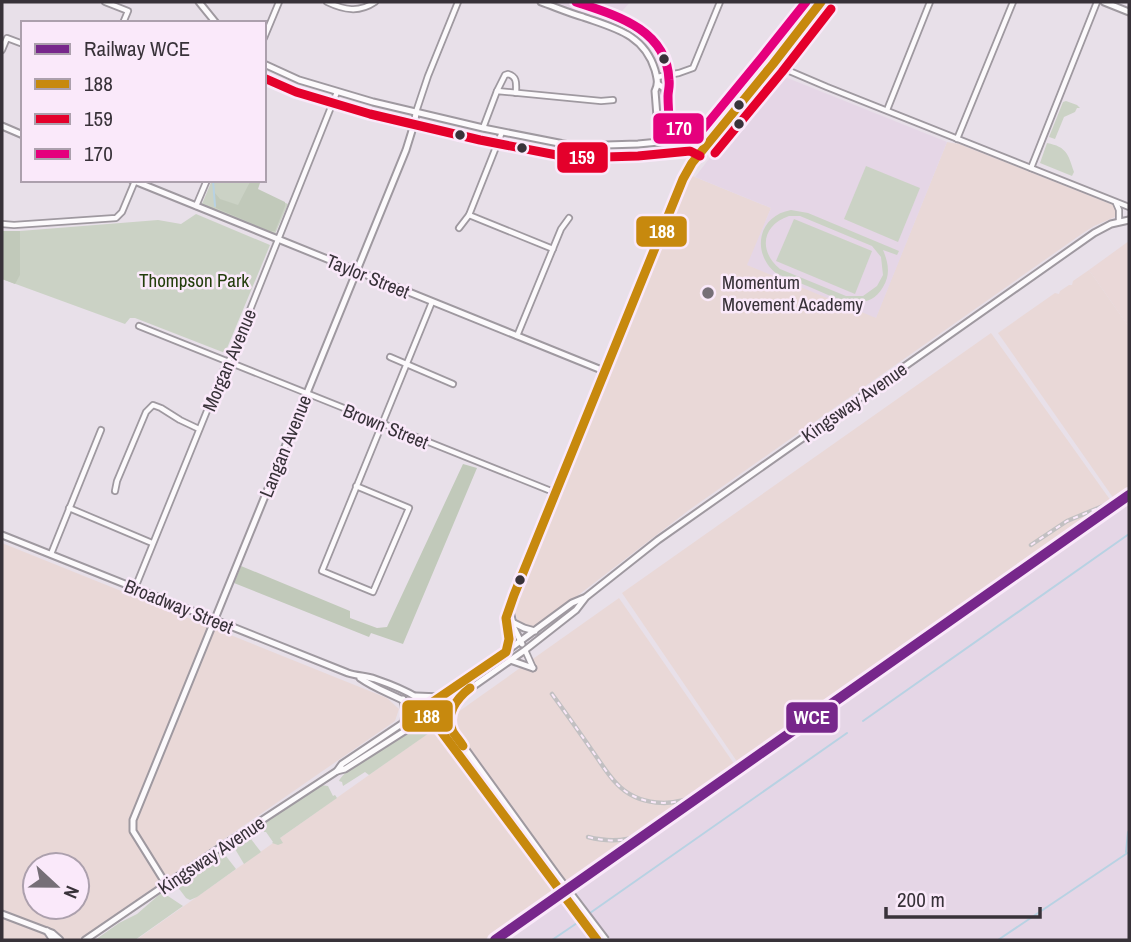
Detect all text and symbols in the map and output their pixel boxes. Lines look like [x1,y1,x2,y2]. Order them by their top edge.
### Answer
legend [21,21,266,182]
text: Railway WCE [84,34,190,63]
unlabelled marker [657,52,671,66]
text: 188 [84,69,113,98]
unlabelled marker [732,98,746,112]
text: 159 [84,104,113,133]
line badge: 170 [652,112,705,145]
text: 170 [666,115,692,141]
unlabelled marker [732,117,746,131]
unlabelled marker [453,128,467,142]
text: 170 [84,139,113,168]
unlabelled marker [515,141,529,155]
line badge: 159 [556,141,609,174]
text: 159 [569,144,595,170]
line badge: 188 [635,215,688,248]
text: 188 [649,218,675,244]
street label: Taylor Street [322,248,414,305]
park label: Thompson Park [139,267,249,293]
place label: Momentum Movement Academy [722,269,863,317]
marker: Momentum Movement Academy [700,285,716,301]
street label: Morgan Avenue [196,305,262,415]
street label: Kingsway Avenue [796,356,912,448]
street label: Langan Avenue [253,391,317,501]
street label: Brown Street [339,397,433,455]
street label: Broadway Street [121,572,238,640]
unlabelled marker [513,573,527,587]
line badge: 188 [401,699,454,733]
line badge: WCE [785,701,839,734]
text: 188 [414,703,440,729]
text: WCE [794,704,830,730]
street label: Kingsway Avenue [152,810,270,900]
north arrow [21,851,91,921]
scale bar [886,876,1040,920]
text: N [58,882,86,902]
text: 200 m [897,885,945,914]

